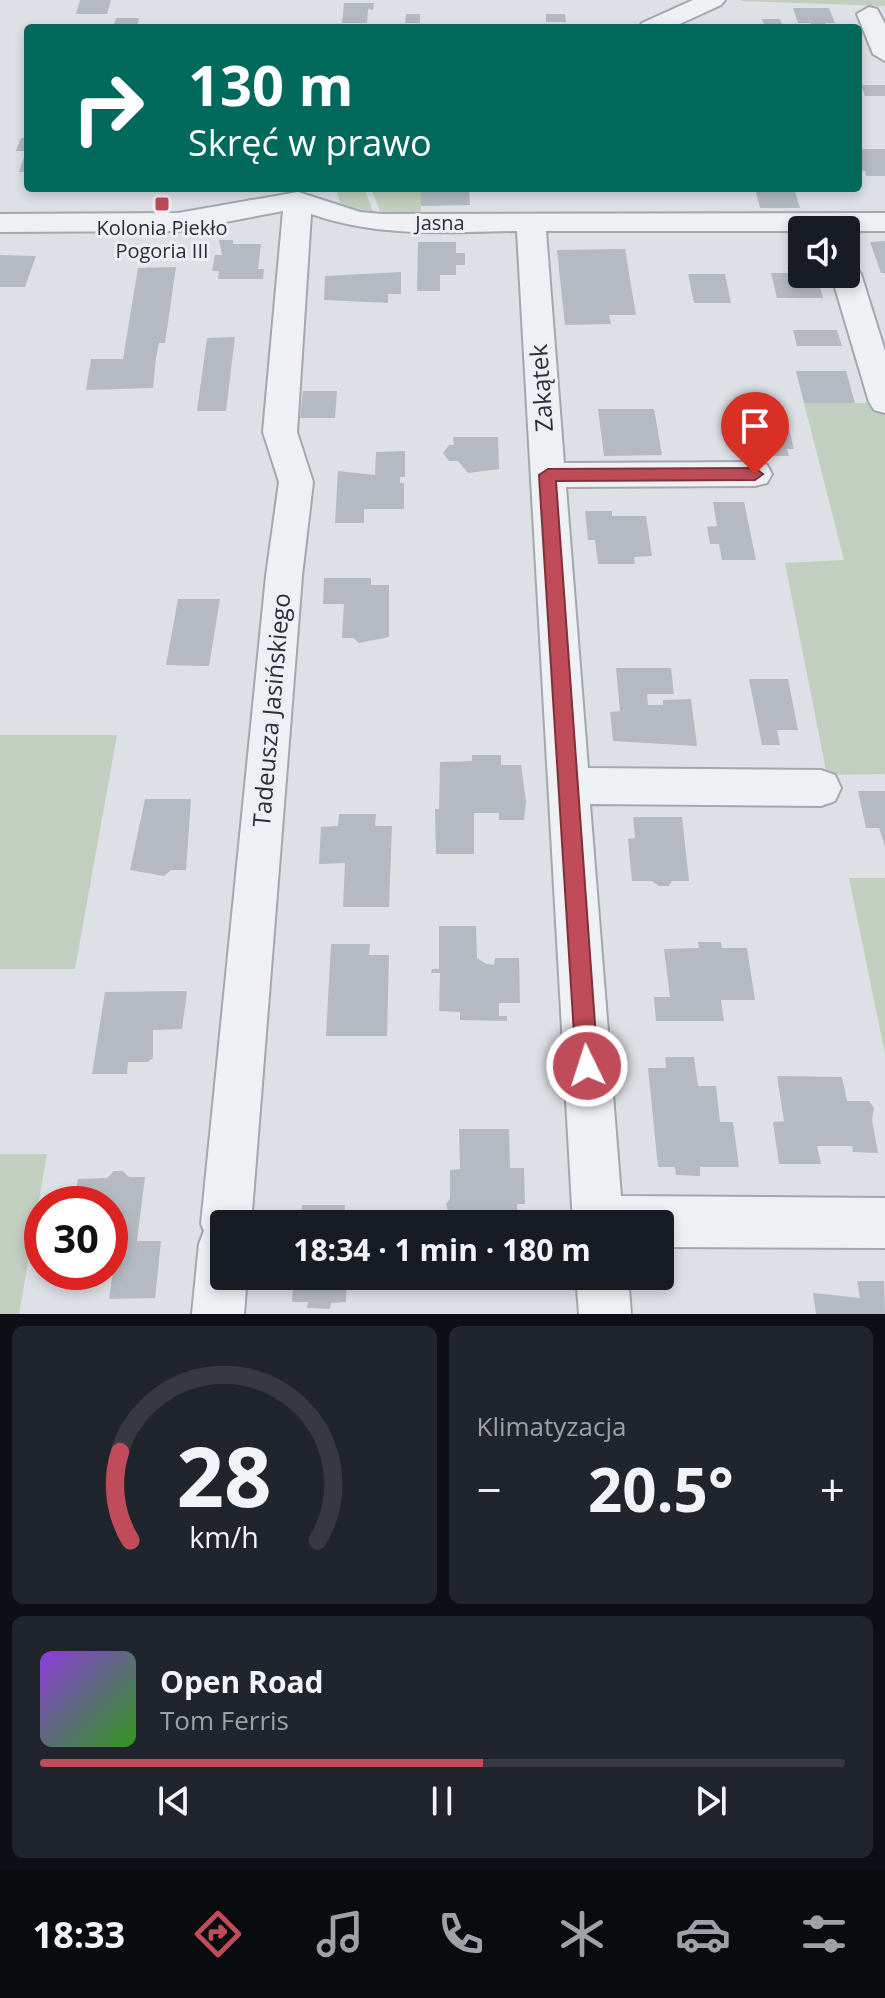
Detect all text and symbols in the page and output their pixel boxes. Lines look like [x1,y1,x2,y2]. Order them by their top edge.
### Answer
text: 130 m [188,46,354,122]
icon: right [56,56,160,160]
text: Skręć w prawo [188,118,432,167]
marker: Kolonia Piekło Pogoria III [153,195,171,213]
street label: Jasna [413,209,465,236]
place label: Kolonia Piekło Pogoria III [97,214,227,264]
map controls [788,216,860,288]
button: sound [788,216,860,288]
street label: Zakątek [521,343,560,433]
pin [721,392,789,474]
icon: arrive [733,404,777,448]
street label: Tadeusza Jasińskiego [244,592,297,828]
position arrow [545,1024,629,1108]
speed limit sign: 30 [24,1186,128,1290]
text: 18:34 · 1 min · 180 m [293,1229,591,1270]
text: Klimatyzacja [477,1408,626,1444]
text: 28 [177,1418,272,1531]
text: 20.5° [588,1448,734,1530]
text: − [477,1459,502,1519]
text: + [820,1459,845,1519]
text: km/h [190,1517,259,1556]
text: Open Road [160,1661,324,1702]
text: Tom Ferris [160,1702,289,1738]
icon: previous [152,1779,196,1823]
icon: pause [420,1779,464,1823]
icon: next [689,1779,733,1823]
icon: directions [190,1906,246,1962]
icon: music [312,1906,368,1962]
icon: phone [433,1906,489,1962]
icon: climate [554,1906,610,1962]
icon: car [675,1906,731,1962]
icon: filters [796,1906,852,1962]
text: 18:33 [33,1910,125,1959]

